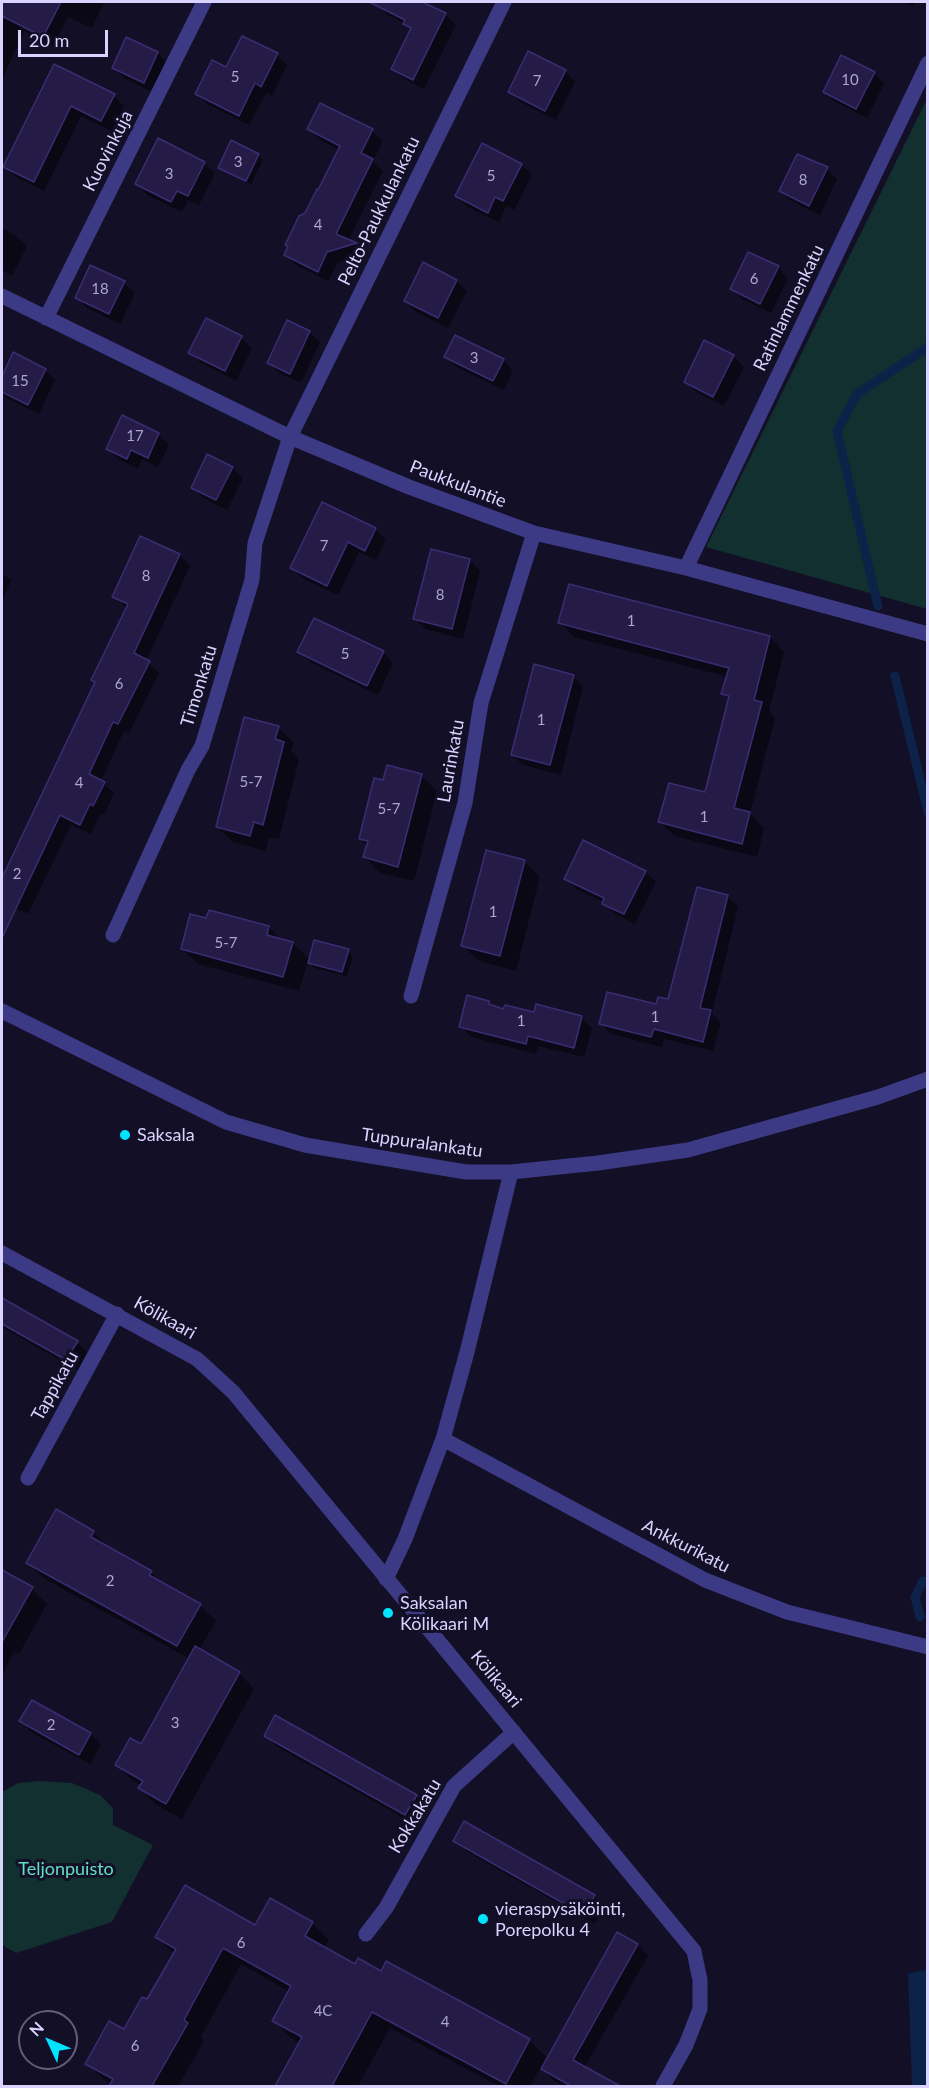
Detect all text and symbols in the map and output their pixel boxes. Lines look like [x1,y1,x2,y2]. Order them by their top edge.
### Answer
scale bar [21,18,111,56]
text: 20 m [29,29,69,51]
house number: 5 [231,68,239,86]
house number: 10 [841,71,859,89]
house number: 7 [533,72,541,90]
street label: Kuovinkuja [79,107,137,195]
street label: Pelto-Paukkulankatu [334,133,424,289]
house number: 3 [234,153,242,171]
house number: 3 [165,165,173,183]
house number: 5 [487,167,495,185]
house number: 8 [799,171,807,189]
house number: 4 [314,216,322,234]
street label: Ratinlammenkatu [749,241,829,375]
house number: 6 [750,270,758,288]
house number: 18 [91,280,109,298]
house number: 3 [470,349,478,367]
house number: 15 [11,372,29,390]
house number: 17 [126,427,144,445]
street label: Paukkulantie [407,456,509,512]
house number: 7 [320,537,328,555]
house number: 8 [142,567,150,585]
house number: 8 [436,586,444,604]
house number: 1 [627,612,635,630]
street label: Timonkatu [176,642,222,730]
house number: 5 [341,645,349,663]
house number: 6 [115,675,123,693]
house number: 1 [537,711,545,729]
street label: Laurinkatu [433,718,469,804]
house number: 5-7 [240,773,262,791]
house number: 4 [75,774,83,792]
house number: 5-7 [378,800,400,818]
house number: 1 [700,808,708,826]
house number: 2 [13,865,21,883]
house number: 1 [489,903,497,921]
house number: 5-7 [215,934,237,952]
house number: 1 [651,1008,659,1026]
house number: 1 [517,1012,525,1030]
place label: Saksala [137,1124,195,1146]
street label: Tuppuralankatu [360,1124,484,1162]
marker: Saksala [118,1128,132,1142]
street label: Kölikaari [130,1292,200,1344]
street label: Tappikatu [27,1347,83,1425]
street label: Ankkurikatu [638,1515,734,1577]
house number: 2 [106,1572,114,1590]
place label: Saksalan Kölikaari M [400,1592,489,1634]
marker: Saksalan Kölikaari M [381,1606,395,1620]
street label: Kölikaari [466,1646,526,1712]
house number: 3 [171,1714,179,1732]
house number: 2 [47,1716,55,1734]
street label: Kokkakatu [384,1775,446,1857]
park label: Teljonpuisto [18,1858,114,1880]
place label: vieraspysäköinti, Porepolku 4 [495,1898,625,1940]
marker: vieraspysäköinti, Porepolku 4 [476,1912,490,1926]
house number: 6 [237,1934,245,1952]
house number: 4C [314,2002,332,2020]
north arrow [18,2010,78,2070]
house number: 4 [441,2013,449,2031]
text: N [25,2018,47,2040]
house number: 6 [131,2037,139,2055]

